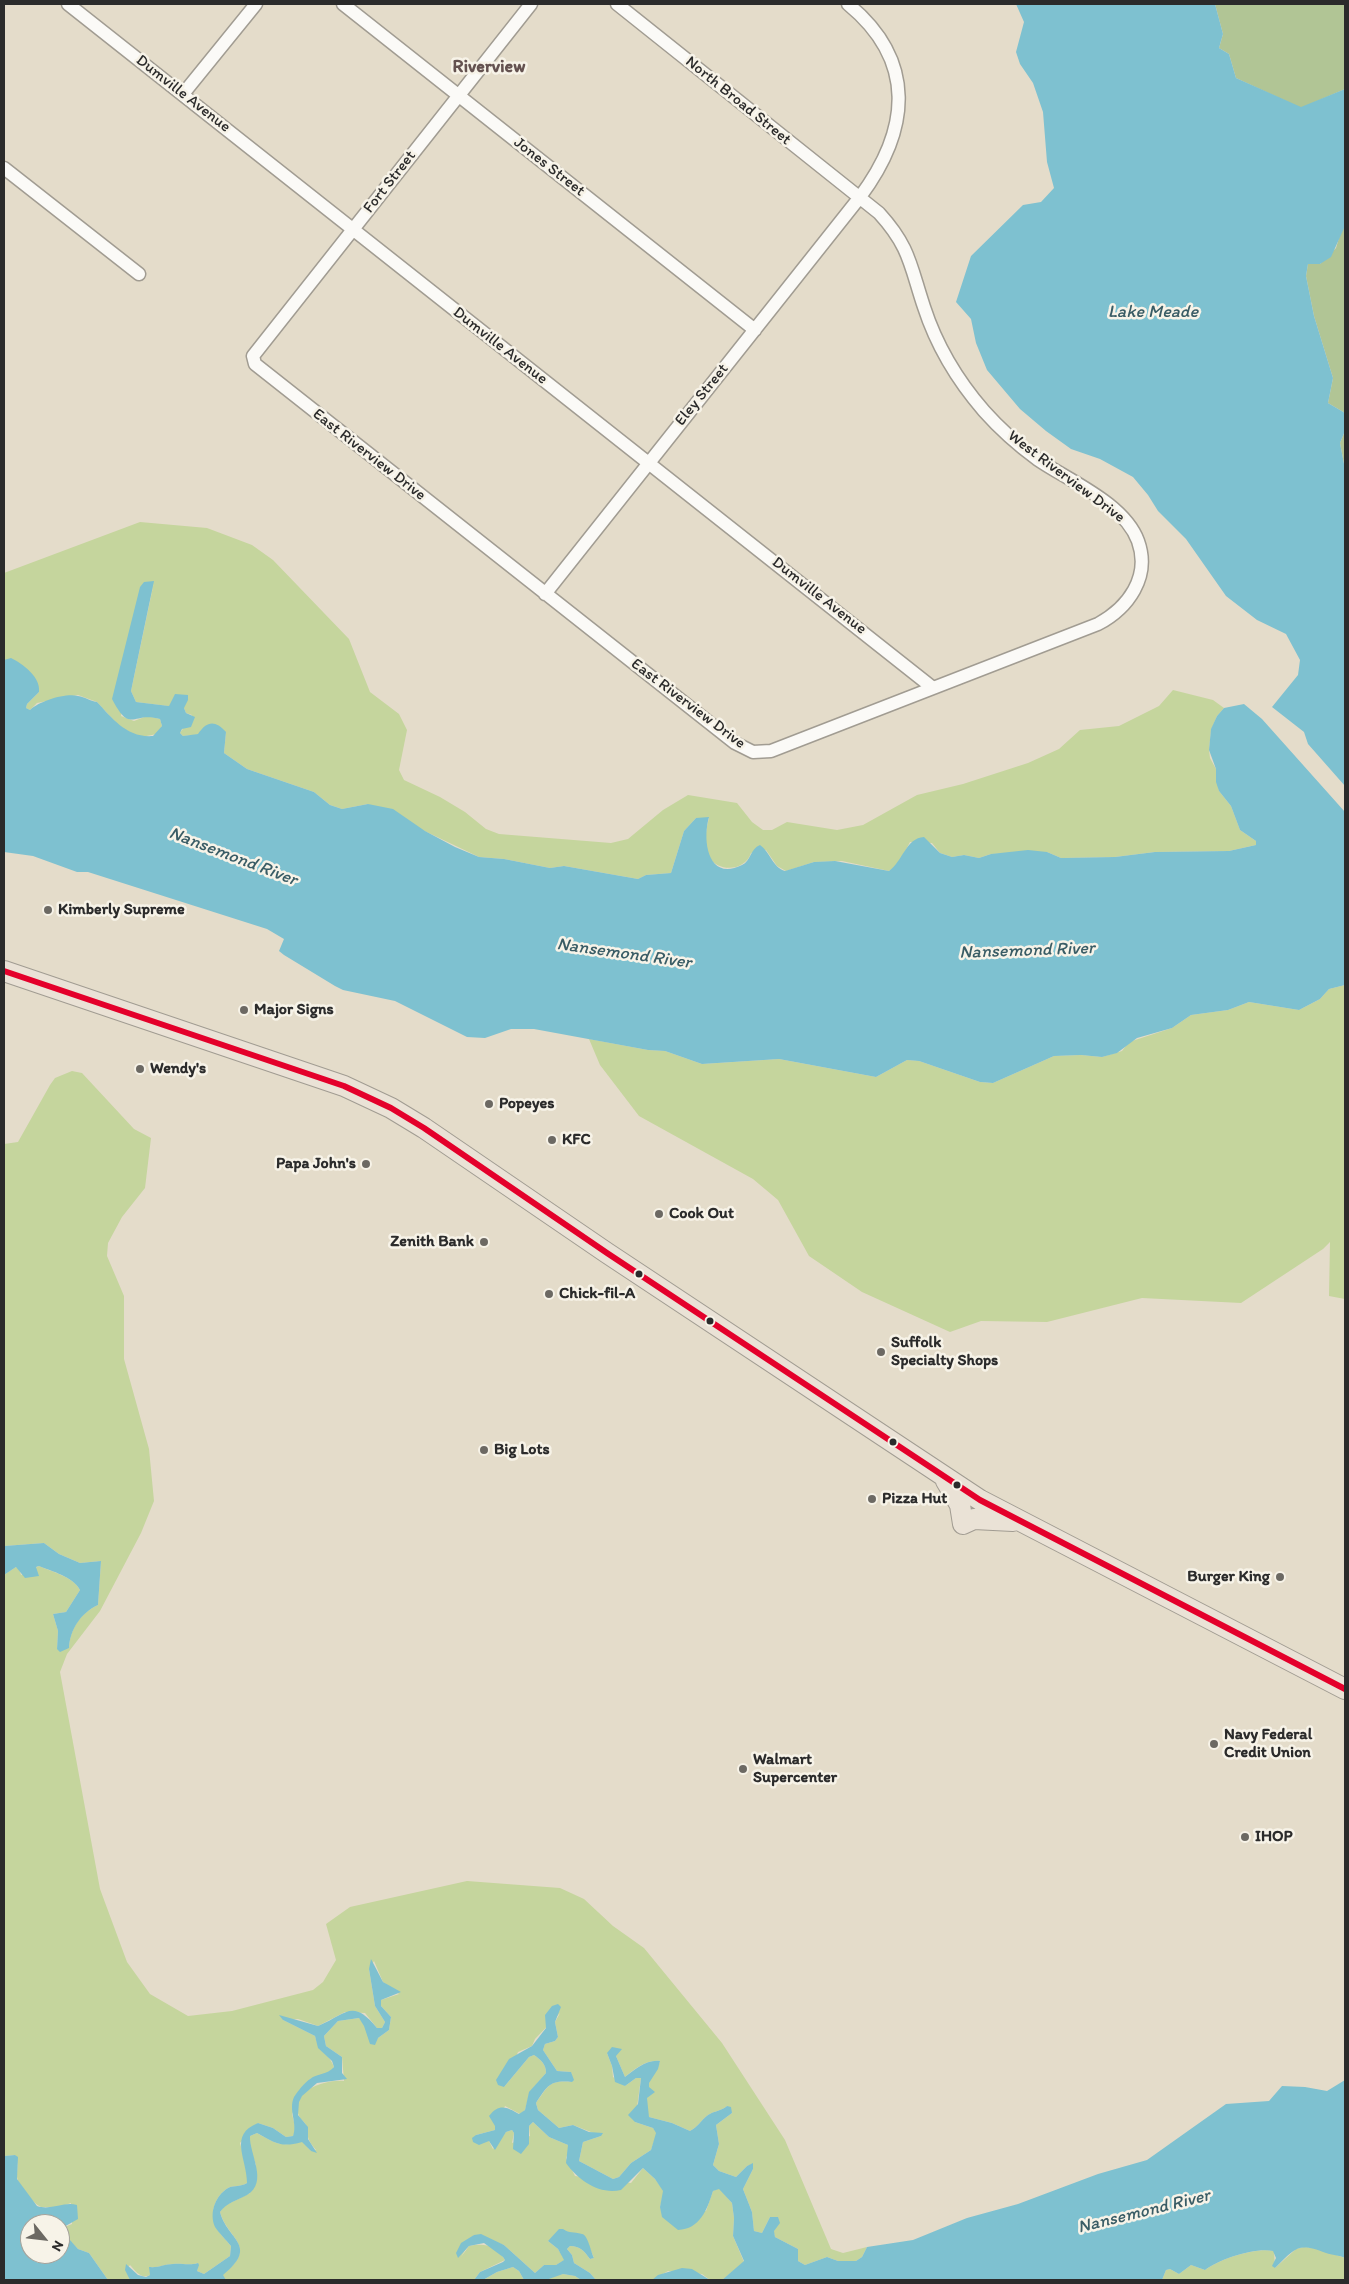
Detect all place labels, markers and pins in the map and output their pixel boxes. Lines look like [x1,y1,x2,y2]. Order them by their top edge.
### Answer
place label: Kimberly Supreme [58,900,185,920]
marker: Kimberly Supreme [42,904,54,916]
place label: Major Signs [254,1000,334,1020]
marker: Major Signs [238,1004,250,1016]
place label: Wendy's [150,1059,206,1079]
marker: Wendy's [134,1063,146,1075]
place label: Popeyes [499,1094,554,1114]
marker: Popeyes [483,1098,495,1110]
place label: KFC [562,1130,591,1150]
marker: KFC [546,1134,558,1146]
place label: Papa John's [276,1154,356,1174]
marker: Papa John's [360,1158,372,1170]
place label: Cook Out [669,1204,734,1224]
marker: Cook Out [653,1208,665,1220]
place label: Zenith Bank [390,1232,474,1252]
marker: Zenith Bank [478,1236,490,1248]
unlabelled marker [634,1269,644,1279]
place label: Chick-fil-A [559,1284,635,1304]
marker: Chick-fil-A [543,1288,555,1300]
unlabelled marker [705,1316,715,1326]
place label: Suffolk Specialty Shops [891,1333,998,1371]
marker: Suffolk Specialty Shops [875,1346,887,1358]
unlabelled marker [888,1437,898,1447]
place label: Big Lots [494,1440,550,1460]
marker: Big Lots [478,1444,490,1456]
unlabelled marker [952,1480,962,1490]
place label: Pizza Hut [882,1489,947,1509]
marker: Pizza Hut [866,1493,878,1505]
place label: Burger King [1187,1567,1270,1587]
marker: Burger King [1274,1571,1286,1583]
place label: Navy Federal Credit Union [1224,1725,1312,1763]
marker: Navy Federal Credit Union [1208,1738,1220,1750]
place label: Walmart Supercenter [753,1750,837,1788]
marker: Walmart Supercenter [737,1763,749,1775]
place label: IHOP [1255,1827,1293,1847]
marker: IHOP [1239,1831,1251,1843]

